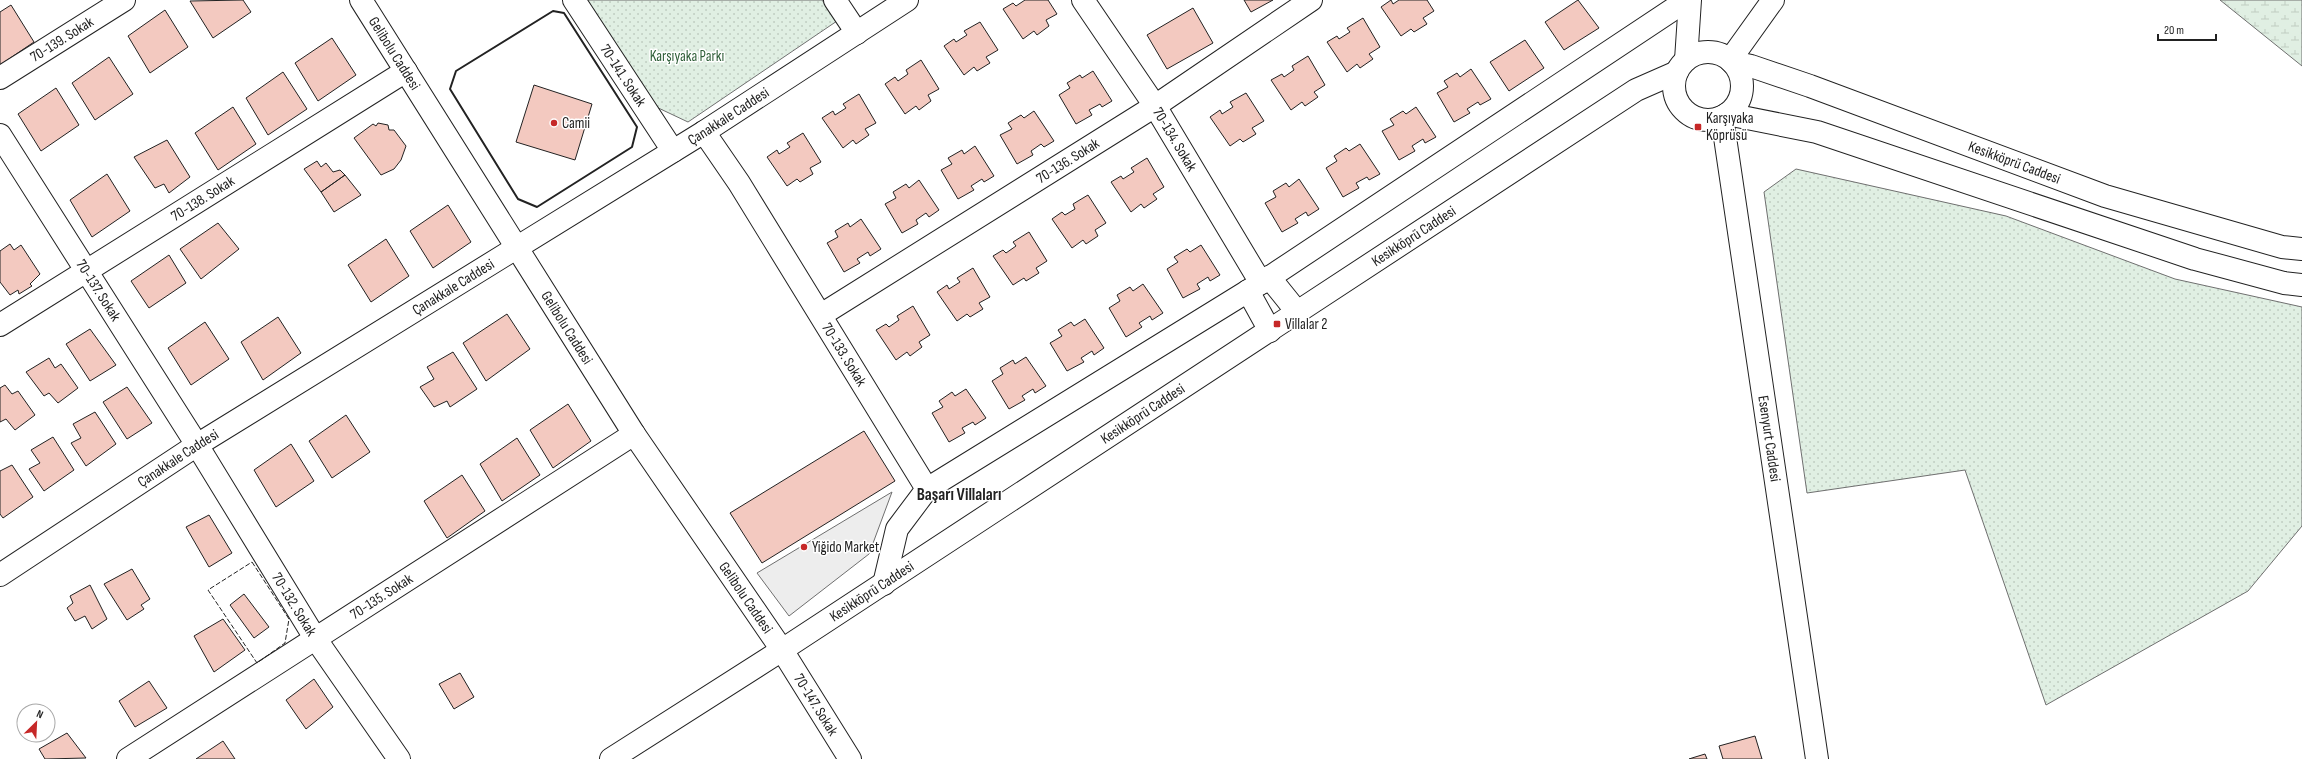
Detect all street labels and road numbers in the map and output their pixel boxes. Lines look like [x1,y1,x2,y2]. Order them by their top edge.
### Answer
street label: 70-139. Sokak [27,12,97,66]
street label: Gelibolu Caddesi [364,13,425,94]
street label: 70-141. Sokak [596,41,651,110]
street label: Çanakkale Caddesi [684,83,773,149]
street label: 70-134. Sokak [1149,104,1202,175]
street label: 70-136. Sokak [1032,134,1103,188]
street label: Kesikköprü Caddesi [1966,136,2063,188]
street label: 70-138. Sokak [167,171,238,225]
street label: Kesikköprü Caddesi [1368,201,1459,270]
street label: Çanakkale Caddesi [409,254,498,319]
street label: 70-137. Sokak [72,256,126,325]
street label: Gelibolu Caddesi [537,287,597,368]
street label: 70-133. Sokak [818,319,871,390]
street label: Kesikköprü Caddesi [1097,379,1189,448]
street label: Esenyurt Caddesi [1754,394,1785,483]
street label: Çanakkale Caddesi [134,424,222,491]
street label: Kesikköprü Caddesi [826,557,918,626]
street label: Gelibolu Caddesi [715,558,777,637]
street label: 70-132. Sokak [268,569,321,640]
street label: 70-135. Sokak [346,569,416,623]
street label: 70-147. Sokak [790,670,843,739]

